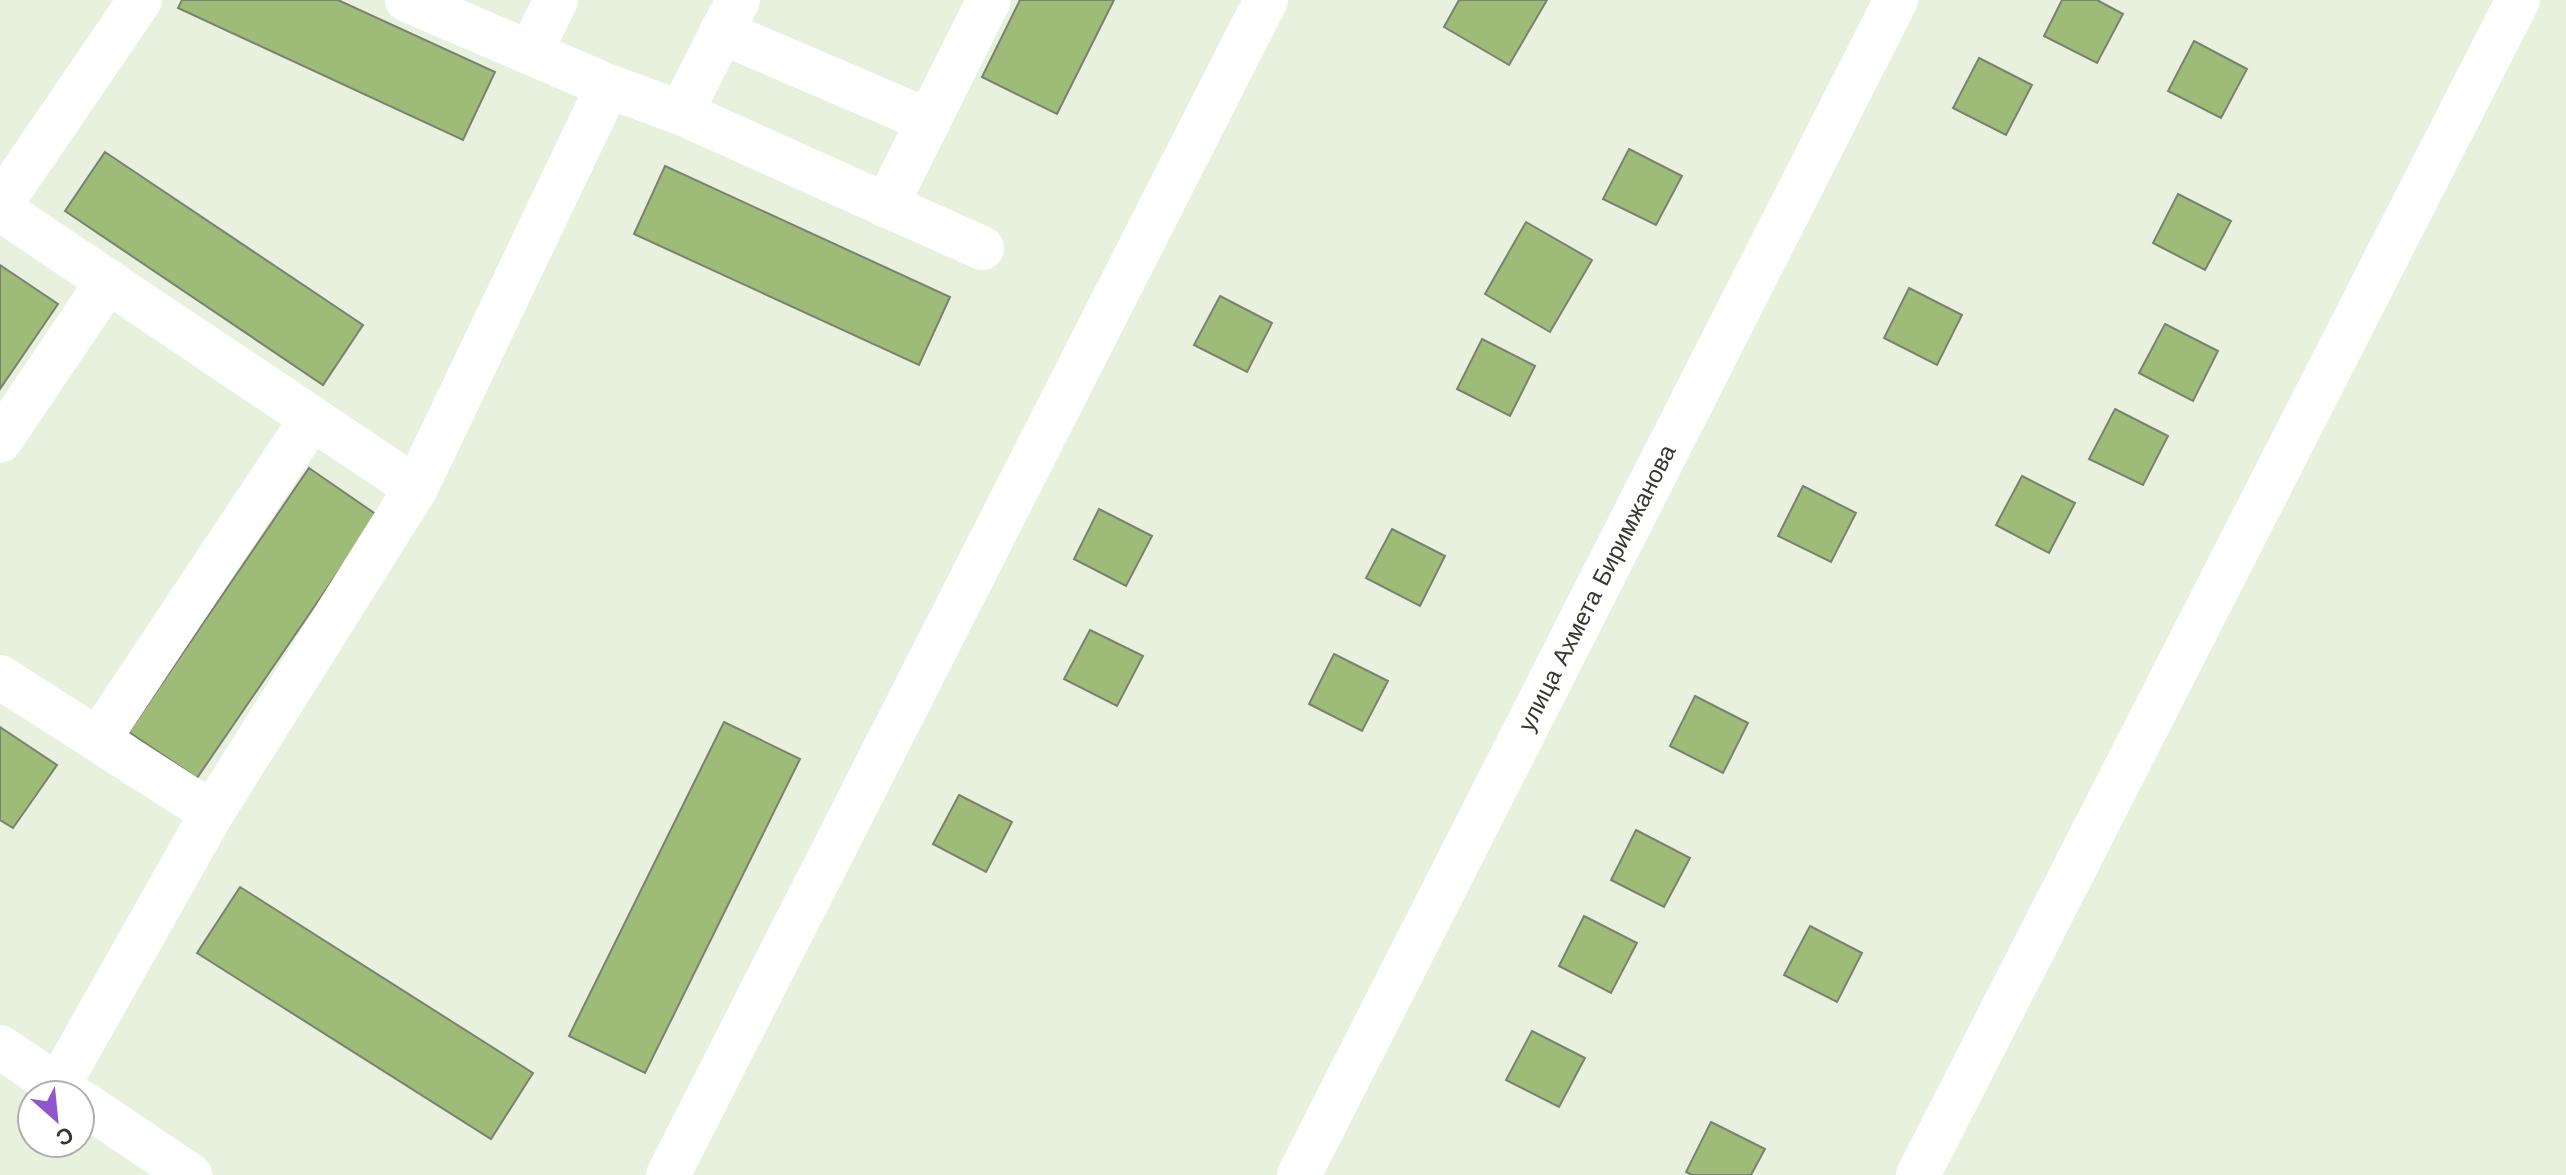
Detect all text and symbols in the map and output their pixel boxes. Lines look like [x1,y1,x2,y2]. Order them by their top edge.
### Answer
street label: улица Ахмета Биримжанова [1512,440,1682,736]
north arrow [16,1079,96,1159]
text: С [52,1122,78,1151]

